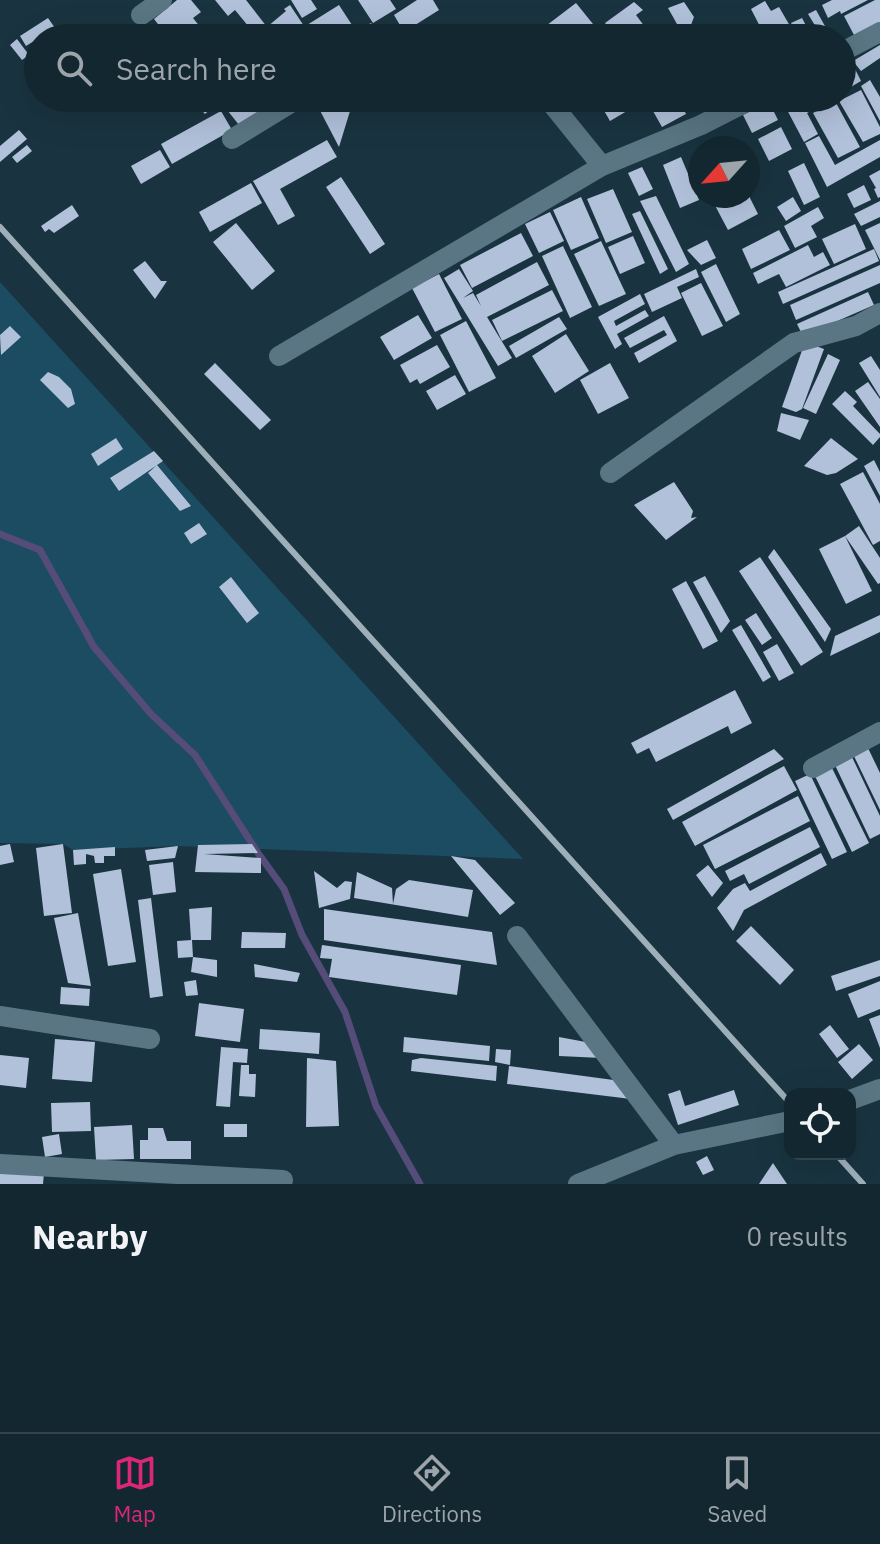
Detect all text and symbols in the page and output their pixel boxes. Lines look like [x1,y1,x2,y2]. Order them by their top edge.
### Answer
search box [24,24,856,112]
icon: search [52,46,96,90]
text: Search here [116,49,277,88]
north arrow [688,136,760,208]
map controls [784,1088,856,1160]
button: locate [784,1088,856,1160]
text: Nearby [32,1214,147,1258]
text: 0 results [746,1219,848,1253]
tab: Map [113,1451,157,1528]
tab: Directions [382,1451,482,1528]
tab: Saved [707,1451,767,1528]

